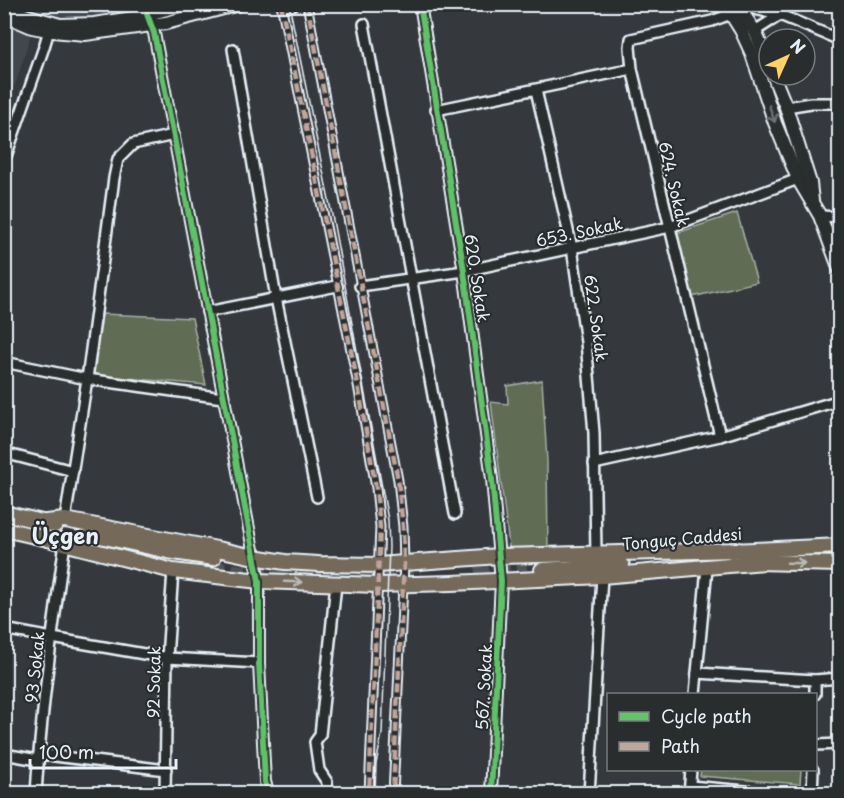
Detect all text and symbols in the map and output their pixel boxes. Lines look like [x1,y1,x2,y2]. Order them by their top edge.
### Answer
north arrow [757,27,817,87]
text: N [785,33,811,59]
one-way arrow [767,104,778,123]
street label: 624. Sokak [654,139,696,229]
street label: 653. Sokak [534,210,624,252]
street label: 620. Sokak [459,232,497,324]
street label: 622. Sokak [579,273,615,363]
district label: Üçgen [31,518,99,551]
street label: Tonguç Caddesi [621,521,743,555]
one-way arrow [786,558,806,569]
one-way arrow [282,576,302,588]
street label: 93 Sokak [18,630,50,704]
street label: 567. Sokak [469,643,497,731]
street label: 92 Sokak [140,646,166,718]
legend [607,693,817,771]
text: Cycle path [661,702,752,729]
scale bar [30,732,176,770]
text: Path [661,732,700,759]
text: 100 m [39,738,94,765]

